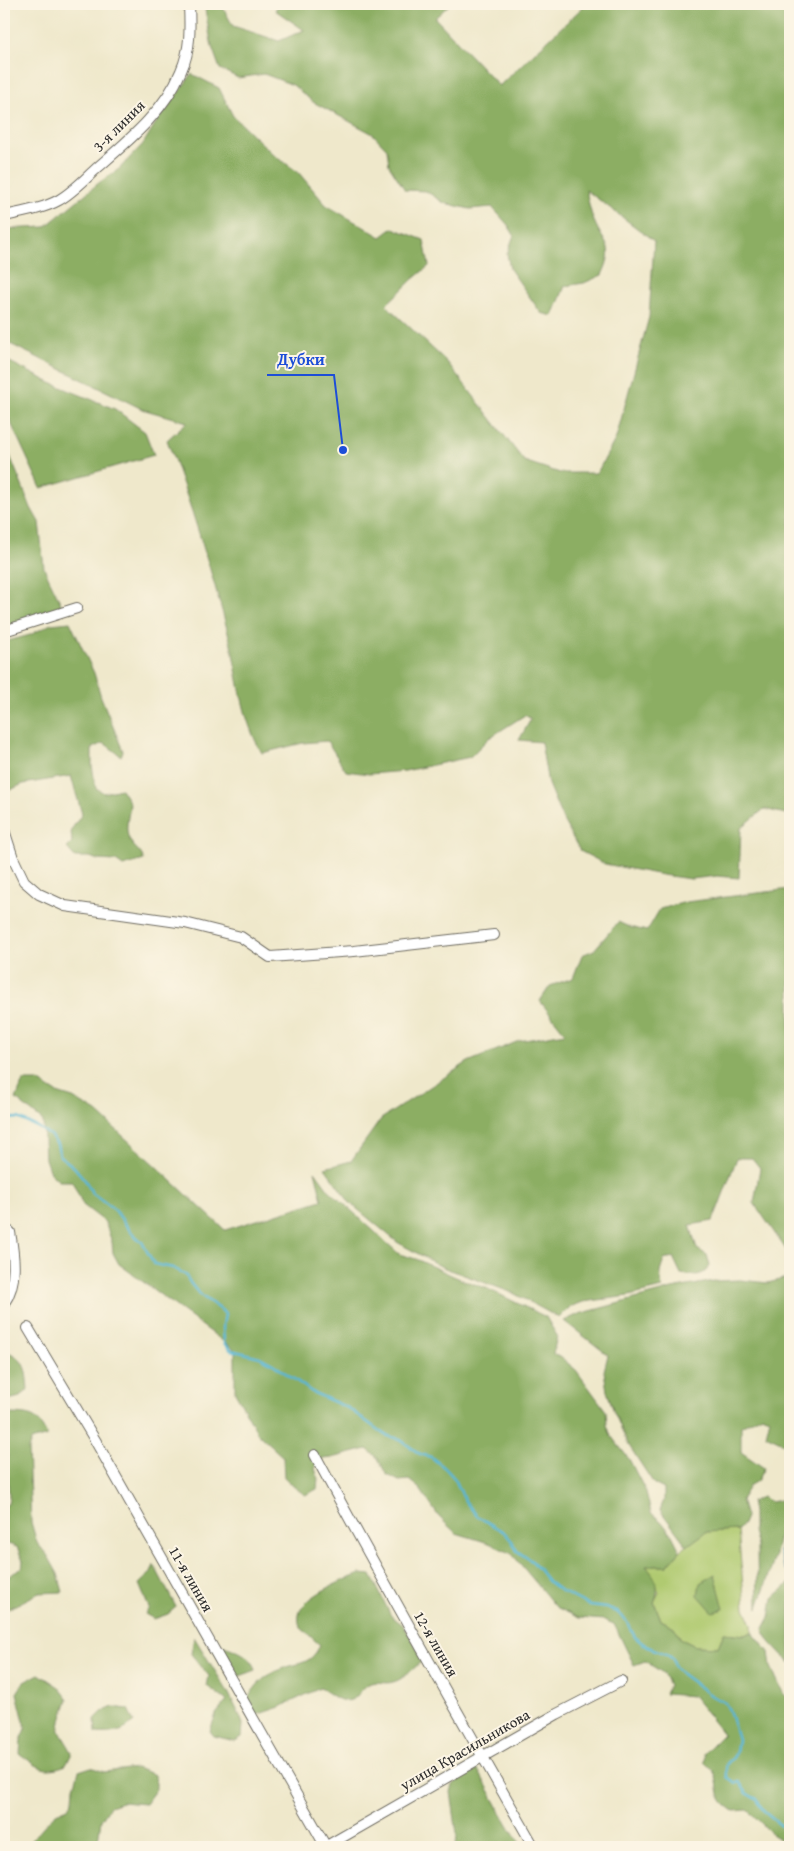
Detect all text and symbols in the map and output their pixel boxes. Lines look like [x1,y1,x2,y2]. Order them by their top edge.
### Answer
street label: 3-я линия [88,95,150,156]
callout: Дубки [267,344,334,375]
text: Дубки [276,347,325,371]
street label: 11-я линия [164,1542,219,1616]
street label: 12-я линия [409,1607,464,1681]
street label: улица Красильникова [395,1703,534,1796]

